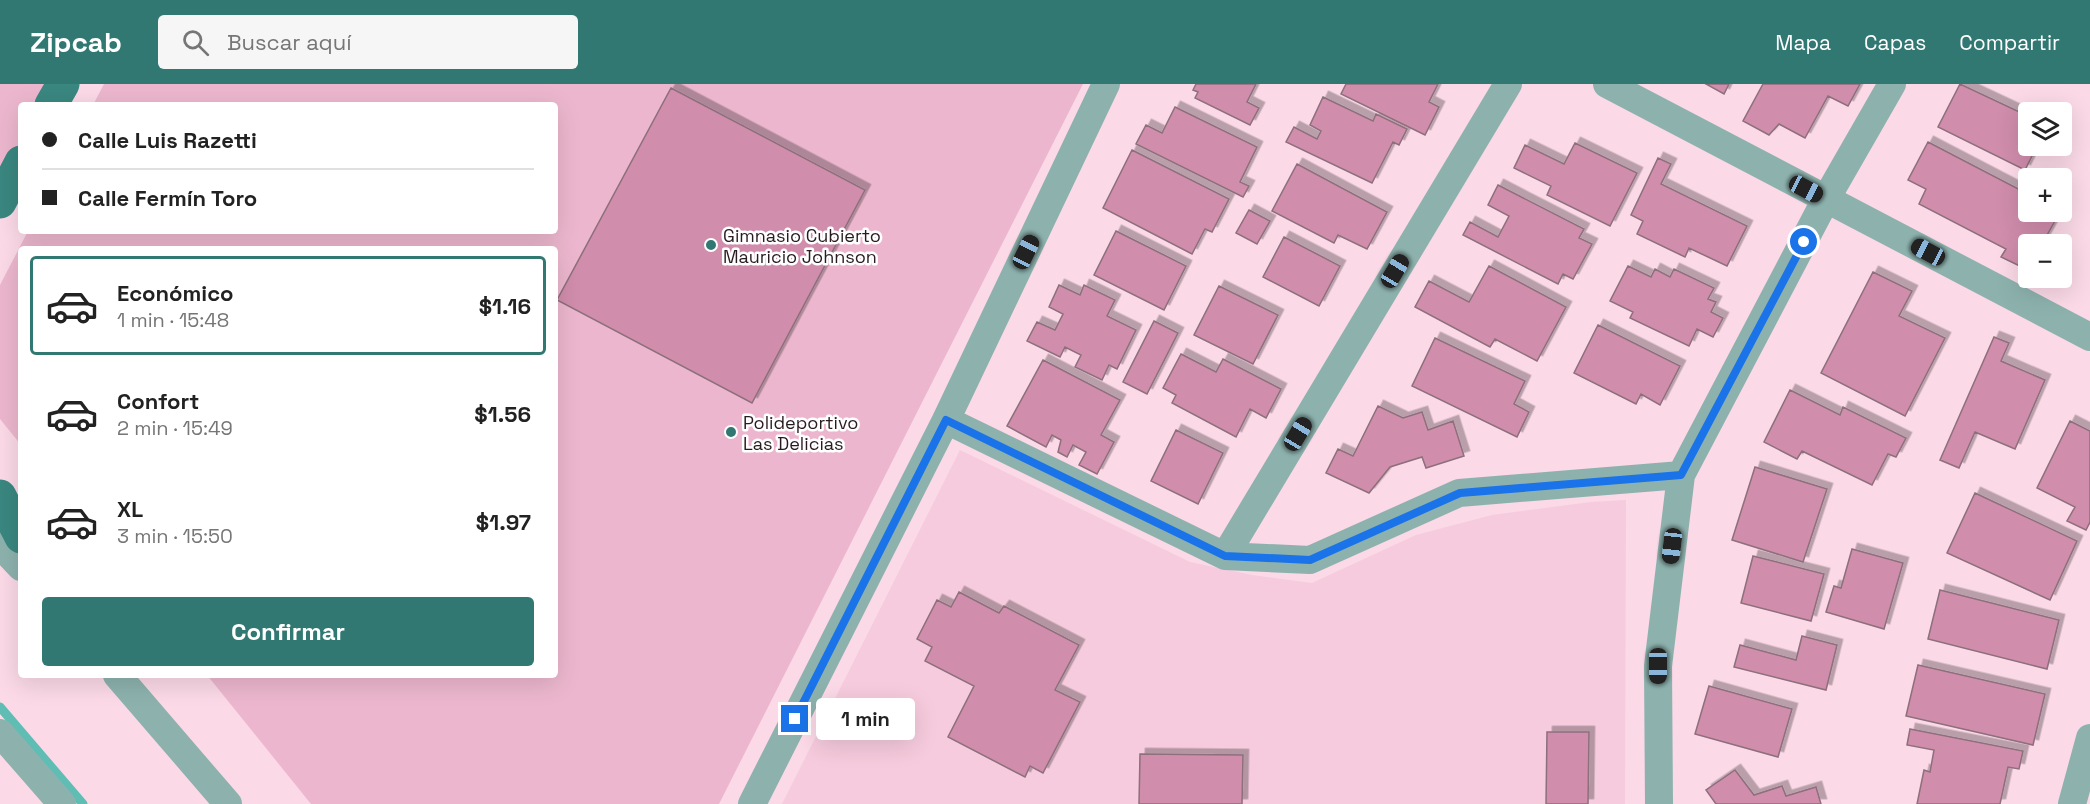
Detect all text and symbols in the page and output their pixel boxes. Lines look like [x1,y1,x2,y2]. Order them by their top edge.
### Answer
search box [158,15,578,69]
text: Zipcab [30,24,122,60]
icon: search [179,26,212,59]
text: Buscar aquí [227,28,352,56]
text: Mapa [1775,29,1831,56]
text: Capas [1864,29,1926,56]
text: Compartir [1959,29,2060,56]
map controls [2018,102,2072,288]
button: layers [2018,102,2072,156]
text: Calle Luis Razetti [78,126,257,154]
button: + [2018,168,2072,222]
car [1786,173,1826,205]
text: Calle Fermín Toro [78,184,257,212]
place label: Gimnasio Cubierto Mauricio Johnson [723,224,881,268]
route start [1790,228,1817,255]
car [1010,232,1042,272]
button: − [2018,234,2072,288]
car [1908,236,1948,268]
marker: Gimnasio Cubierto Mauricio Johnson [704,238,718,252]
car [1378,251,1412,291]
icon: car [45,279,99,333]
text: Económico [117,279,234,307]
text: $1.16 [479,292,531,320]
text: 1 min · 15:48 [117,307,229,333]
icon: car [45,387,99,441]
text: Confort [117,387,199,415]
text: $1.56 [474,400,531,428]
place label: Polideportivo Las Delicias [743,411,858,455]
car [1281,414,1315,454]
text: 2 min · 15:49 [117,415,233,441]
marker: Polideportivo Las Delicias [724,425,738,439]
icon: car [45,495,99,549]
text: XL [117,495,143,523]
text: $1.97 [476,508,531,536]
text: 3 min · 15:50 [117,523,233,549]
car [1661,527,1683,565]
button: Confirmar [42,597,534,666]
car [1649,648,1667,684]
callout: 1 min [816,698,915,740]
route end [781,705,808,732]
text: 1 min [841,706,890,732]

